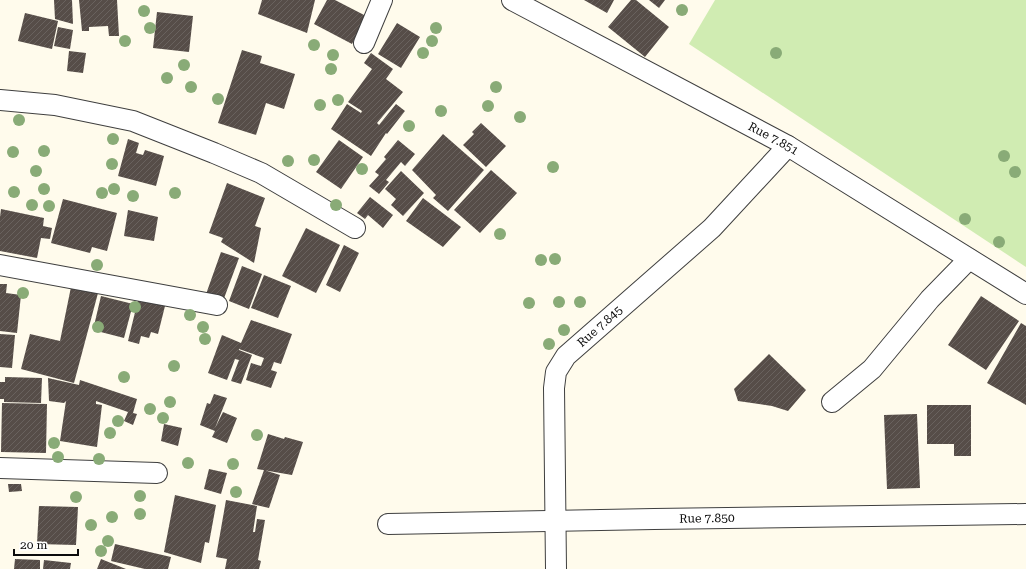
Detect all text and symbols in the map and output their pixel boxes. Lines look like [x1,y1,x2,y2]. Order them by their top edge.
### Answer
street label: Rue 7.851 [746,119,802,158]
street label: Rue 7.845 [574,303,625,350]
street label: Rue 7.850 [679,511,735,526]
scale bar [14,531,78,557]
text: 20 m [20,538,47,552]

